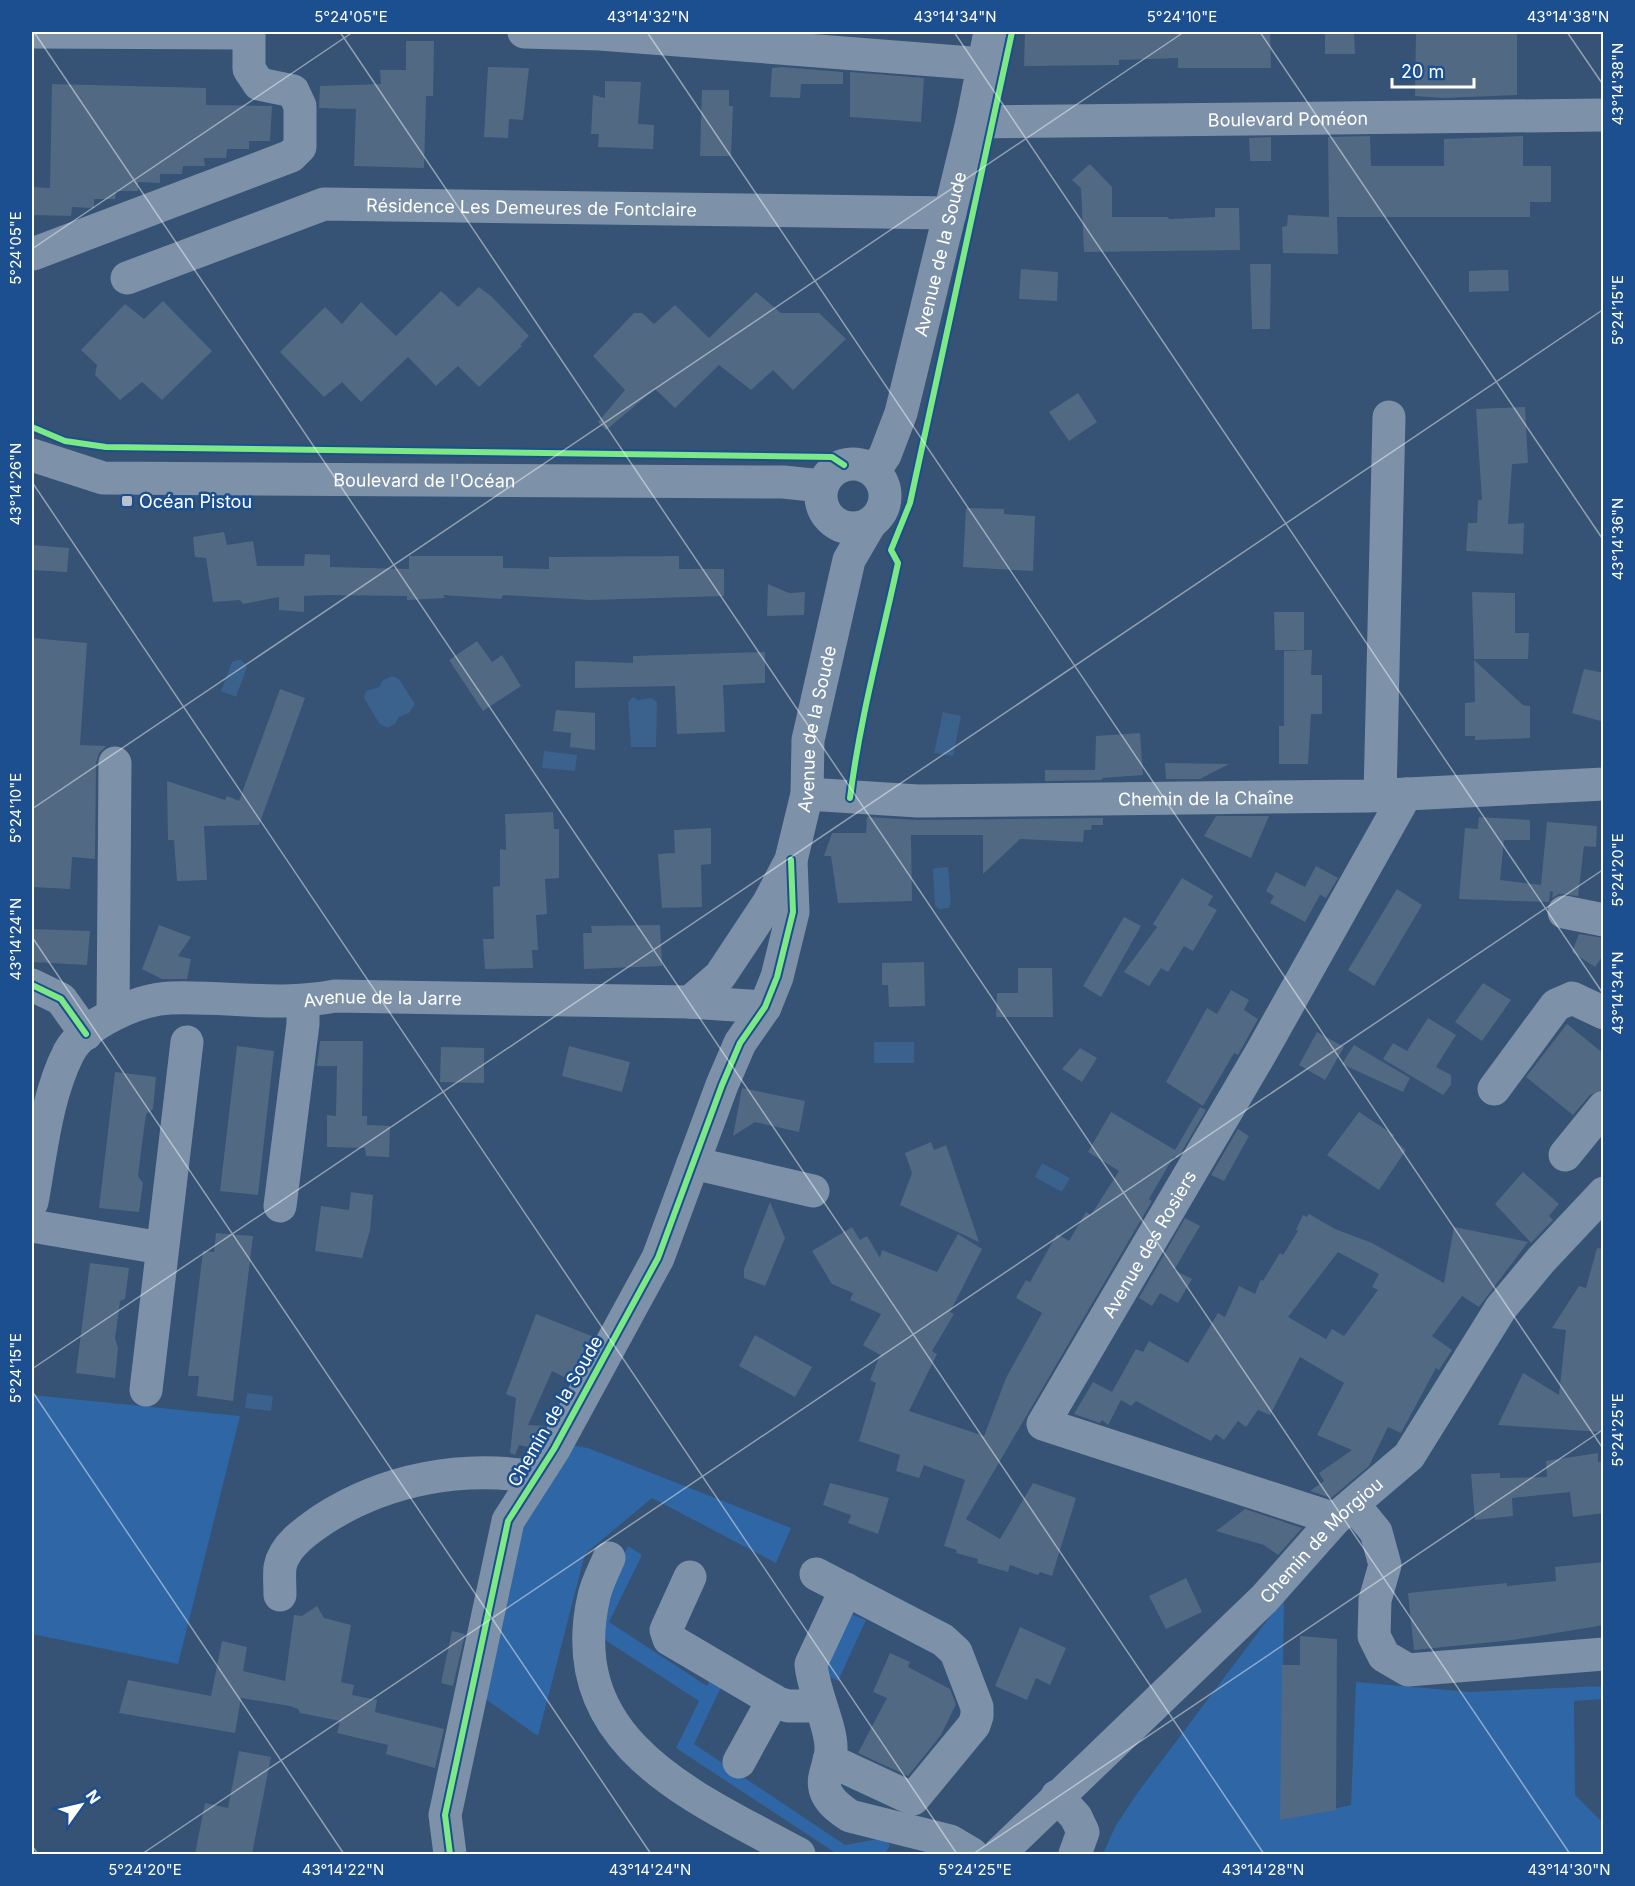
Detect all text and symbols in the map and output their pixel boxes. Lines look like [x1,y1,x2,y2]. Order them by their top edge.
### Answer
text: 5°24'05"E [314,7,388,26]
text: 43°14'32"N [607,7,689,26]
text: 43°14'34"N [913,7,997,26]
text: 5°24'10"E [1147,7,1217,26]
text: 43°14'38"N [1527,7,1609,26]
text: 43°14'38"N [1608,43,1627,125]
scale bar [1392,51,1474,89]
text: 20 m [1401,61,1444,82]
street label: Boulevard Poméon [1208,107,1368,130]
street label: Avenue de la Soude [910,169,970,339]
street label: Résidence Les Demeures de Fontclaire [366,194,697,220]
text: 5°24'05"E [6,211,25,285]
text: 5°24'15"E [1608,275,1627,345]
text: 43°14'26"N [6,443,25,525]
street label: Boulevard de l'Océan [333,469,516,491]
place label: Océan Pistou [139,491,252,512]
marker: Océan Pistou [120,494,134,508]
text: 43°14'36"N [1608,498,1627,580]
street label: Avenue de la Soude [792,643,840,814]
text: 5°24'10"E [6,773,25,843]
street label: Chemin de la Chaîne [1118,786,1294,809]
text: 5°24'20"E [1608,833,1627,907]
text: 43°14'24"N [6,898,25,980]
text: 43°14'34"N [1608,951,1627,1035]
street label: Avenue de la Jarre [302,985,462,1011]
street label: Avenue des Rosiers [1097,1166,1200,1321]
street label: Chemin de la Soude [503,1332,607,1490]
text: 5°24'15"E [6,1333,25,1403]
text: 5°24'25"E [1608,1393,1627,1467]
street label: Chemin de Morgiou [1255,1473,1387,1607]
north arrow [51,1775,111,1835]
text: N [82,1786,105,1807]
text: 5°24'20"E [108,1860,182,1879]
text: 43°14'22"N [302,1860,384,1879]
text: 43°14'24"N [609,1860,691,1879]
text: 5°24'25"E [938,1860,1012,1879]
text: 43°14'28"N [1222,1860,1304,1879]
text: 43°14'30"N [1528,1860,1610,1879]

